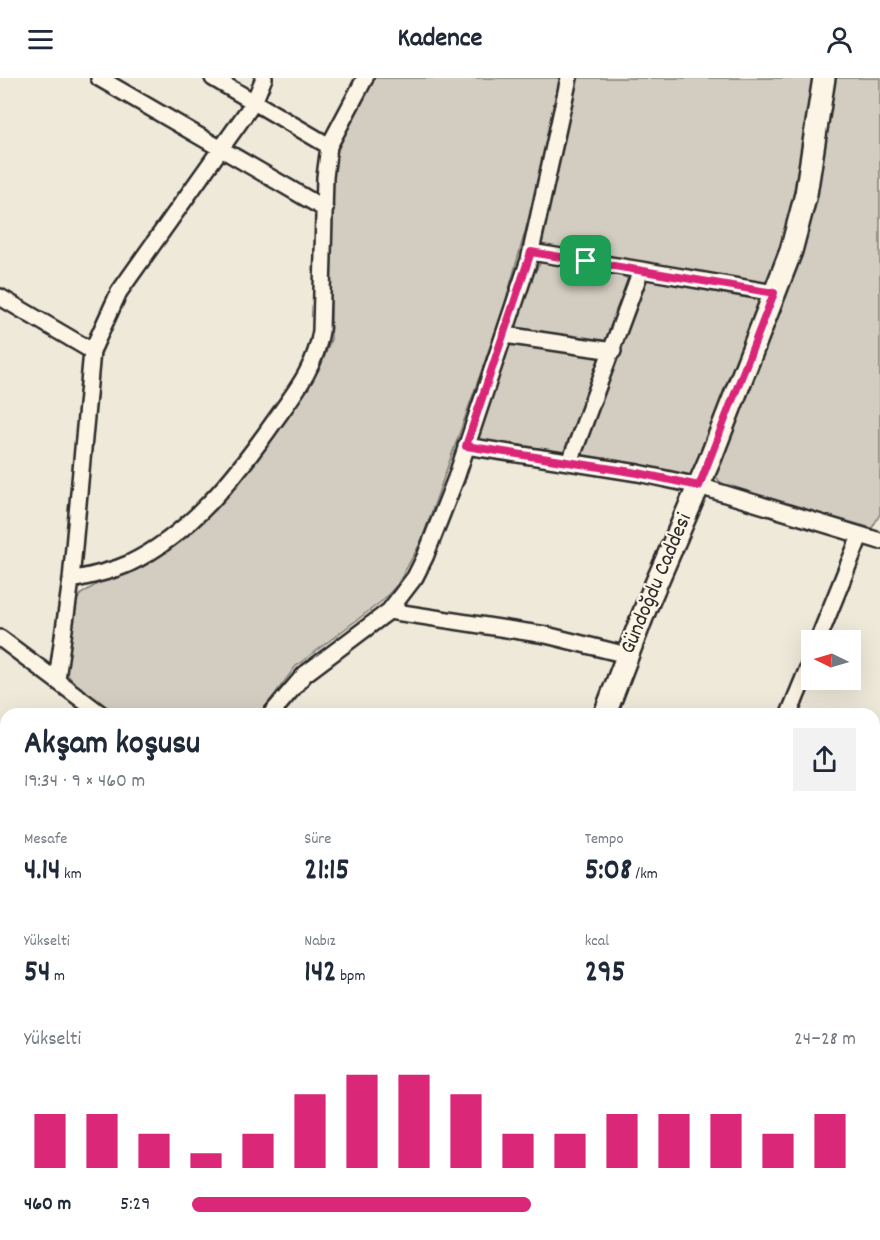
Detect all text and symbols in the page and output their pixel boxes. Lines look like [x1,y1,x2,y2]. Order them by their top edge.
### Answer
text: Kadence [398,20,482,59]
icon: menu [24,23,57,56]
icon: person [823,23,856,56]
pin [560,235,611,286]
icon: arrive [569,244,602,277]
street label: Gündoğdu Caddesi [613,509,701,659]
north arrow [801,630,861,690]
map controls [801,630,861,690]
text: Akşam koşusu [24,722,200,769]
button: share [793,728,856,791]
text: 19:34 · 9 × 460 m [24,768,145,796]
text: Mesafe [24,828,67,851]
text: Süre [304,828,331,851]
text: Tempo [585,828,624,851]
text: 4.14 [24,851,60,894]
text: 21:15 [304,851,349,894]
text: 5:08 [585,851,632,894]
text: km [60,863,82,886]
text: /km [632,863,658,886]
text: Yükselti [24,930,70,953]
text: Nabız [304,930,336,953]
text: kcal [585,930,609,953]
text: 54 [24,953,50,996]
text: 142 [304,953,336,996]
text: 295 [585,953,625,996]
text: m [50,965,65,988]
text: bpm [336,965,365,988]
text: Yükselti [24,1026,81,1054]
text: 24–28 m [794,1026,856,1054]
text: 460 m [24,1191,71,1219]
text: 5:29 [120,1191,150,1219]

